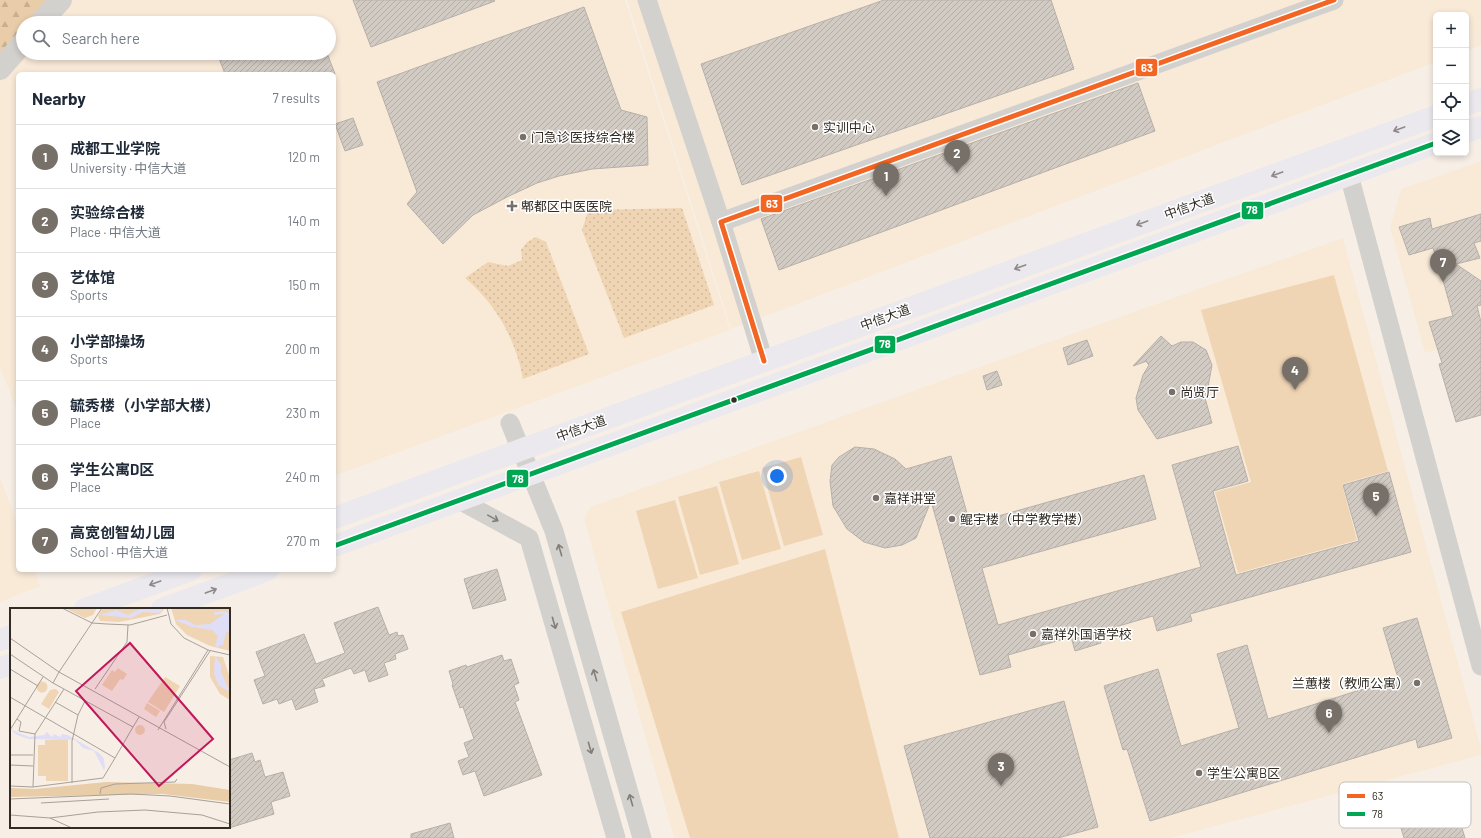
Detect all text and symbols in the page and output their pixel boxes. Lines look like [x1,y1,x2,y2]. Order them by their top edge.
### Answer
map controls [1433,12,1469,156]
button: + [1433,12,1469,48]
search box [16,16,336,60]
icon: search [30,27,52,49]
text: Search here [62,29,140,47]
button: − [1433,48,1469,84]
line badge: 63 [1135,58,1158,77]
text: 63 [1141,61,1153,74]
button: locate [1433,84,1469,120]
text: Nearby [32,88,86,108]
text: 7 results [273,90,320,106]
place label: 实训中心 [823,119,875,135]
button: layers [1433,120,1469,156]
marker: 实训中心 [810,122,820,132]
one-way arrow [1393,126,1406,133]
place label: 门急诊医技综合楼 [531,129,635,145]
marker: 门急诊医技综合楼 [518,132,528,142]
text: 成都工业学院 [70,139,160,157]
pin: 2 [944,140,970,173]
text: 1 [43,149,47,165]
text: 120 m [288,149,320,165]
text: University · 中信大道 [70,160,187,176]
pin: 1 [873,163,899,196]
one-way arrow [1272,170,1284,178]
street label: 中信大道 [1162,190,1216,222]
line badge: 63 [760,194,783,213]
text: 63 [766,197,778,210]
place label: 郫都区中医医院 [521,198,612,214]
marker: 郫都区中医医院 [506,200,518,212]
line badge: 78 [1241,201,1264,220]
text: 实验综合楼 [70,203,145,221]
text: 78 [1246,203,1258,216]
text: 2 [41,213,49,229]
text: 140 m [288,213,320,229]
one-way arrow [1136,219,1148,227]
text: Place · 中信大道 [70,224,161,240]
pin: 7 [1430,249,1456,282]
one-way arrow [1014,264,1026,272]
text: 艺体馆 [70,268,115,286]
text: 3 [41,277,49,293]
text: 150 m [288,277,320,293]
text: Sports [70,287,108,303]
street label: 中信大道 [858,301,912,333]
text: 小学部操场 [70,332,145,350]
line badge: 78 [874,335,896,354]
text: 78 [879,337,891,350]
text: 4 [41,341,49,357]
text: 200 m [285,341,320,357]
text: Sports [70,351,108,367]
pin: 4 [1282,357,1308,390]
place label: 尚贤厅 [1180,384,1219,400]
marker: 尚贤厅 [1167,387,1177,397]
unlabelled marker [729,395,739,405]
text: 毓秀楼（小学部大楼） [70,396,220,414]
text: 5 [41,405,49,421]
text: 230 m [286,405,320,421]
street label: 中信大道 [554,412,608,444]
text: Place [70,415,101,431]
text: 学生公寓D区 [70,460,154,478]
your location [767,466,787,486]
text: 6 [42,469,48,485]
text: 240 m [285,469,320,485]
line badge: 78 [506,469,529,488]
text: 78 [512,472,524,485]
text: Place [70,479,101,495]
pin: 5 [1363,483,1389,516]
place label: 嘉祥讲堂 [884,490,936,506]
marker: 嘉祥讲堂 [871,493,881,503]
place label: 鲲宇楼（中学教学楼） [960,511,1090,527]
marker: 鲲宇楼（中学教学楼） [947,514,957,524]
one-way arrow [487,515,499,523]
text: 高宽创智幼儿园 [70,523,175,541]
text: 7 [42,533,48,549]
text: 270 m [286,533,320,549]
text: School · 中信大道 [70,544,168,560]
one-way arrow [556,544,563,557]
one-way arrow [149,580,161,588]
one-way arrow [205,586,217,594]
inset map [10,608,230,828]
one-way arrow [551,617,558,630]
place label: 嘉祥外国语学校 [1041,626,1132,642]
marker: 嘉祥外国语学校 [1028,629,1038,639]
one-way arrow [591,669,598,682]
place label: 兰蕙楼（教师公寓） [1292,675,1409,691]
marker: 兰蕙楼（教师公寓） [1412,678,1422,688]
pin: 6 [1316,700,1342,733]
one-way arrow [587,742,594,755]
pin: 3 [988,753,1014,786]
place label: 学生公寓B区 [1207,765,1280,781]
marker: 学生公寓B区 [1194,768,1204,778]
legend [1339,782,1471,828]
text: 63 [1372,789,1383,802]
one-way arrow [627,794,634,807]
text: 78 [1372,807,1383,820]

